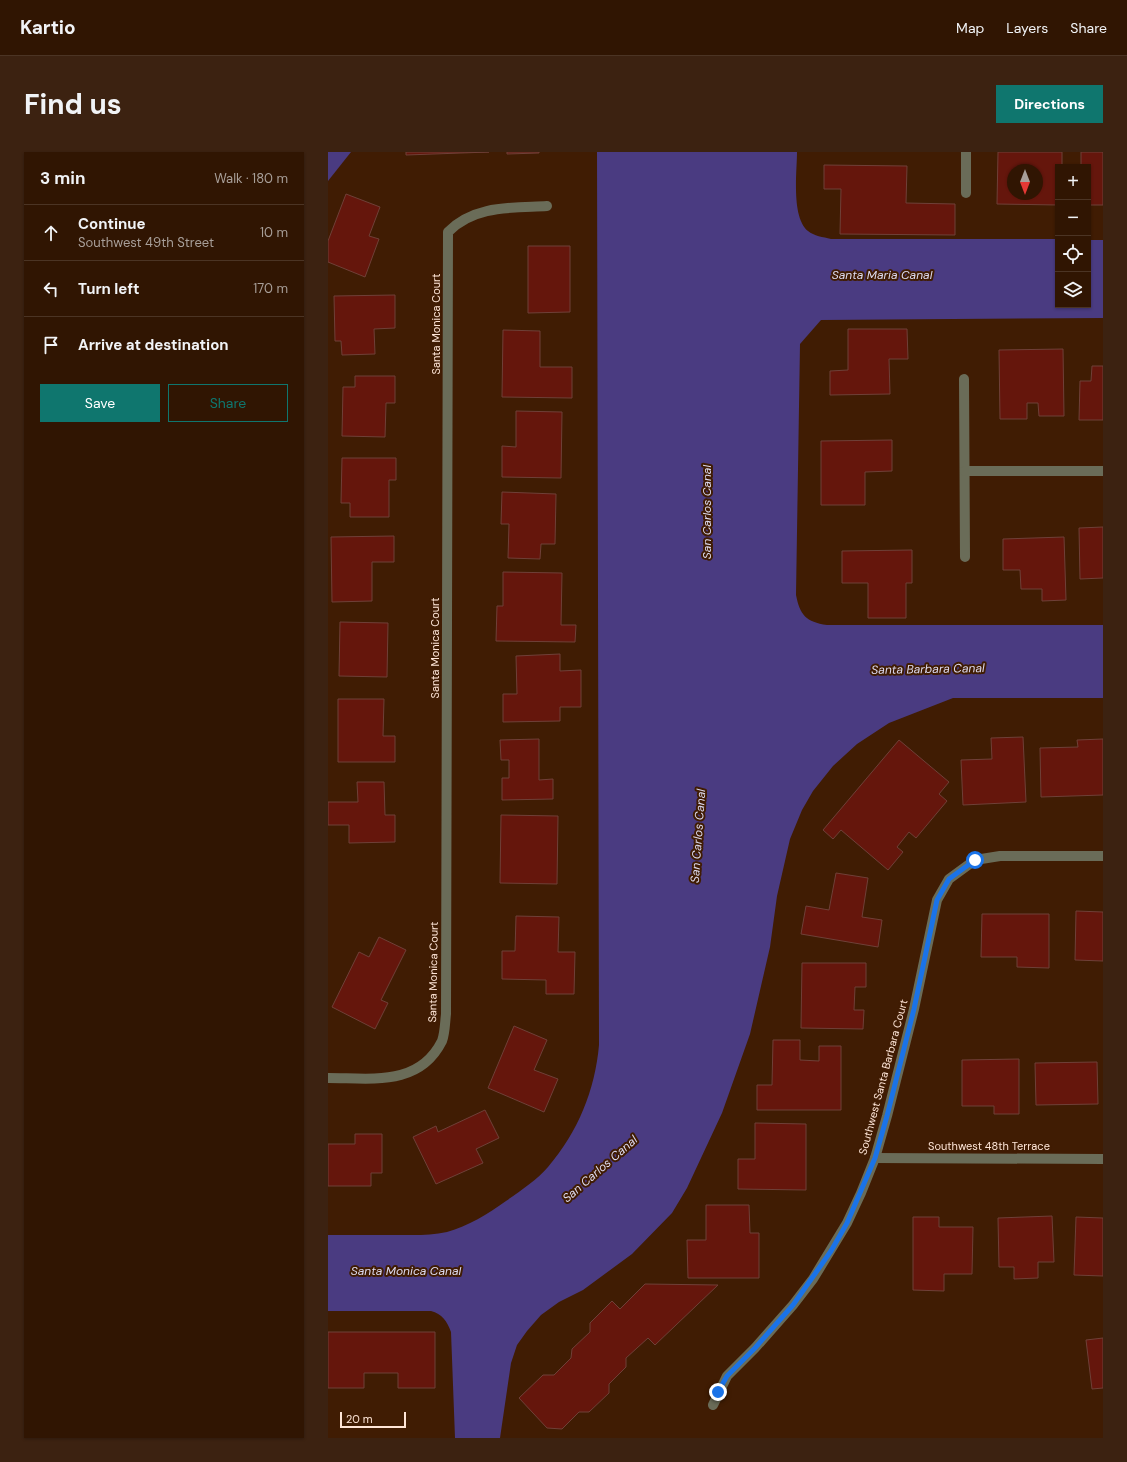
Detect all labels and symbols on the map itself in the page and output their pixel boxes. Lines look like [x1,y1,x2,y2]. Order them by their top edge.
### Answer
north arrow [1007,164,1043,200]
water label: Santa Maria Canal [832,267,933,283]
street label: Santa Monica Court [429,274,443,374]
water label: San Carlos Canal [699,465,715,559]
street label: Santa Monica Court [428,598,442,698]
water label: Santa Barbara Canal [871,660,985,678]
water label: San Carlos Canal [687,788,709,884]
route start [966,851,984,869]
street label: Santa Monica Court [425,921,441,1023]
street label: Southwest Santa Barbara Court [855,998,911,1156]
water label: San Carlos Canal [559,1132,641,1206]
street label: Southwest 48th Terrace [928,1139,1050,1153]
water label: Santa Monica Canal [351,1263,462,1279]
route end [709,1383,727,1401]
scale bar [340,1410,406,1429]

